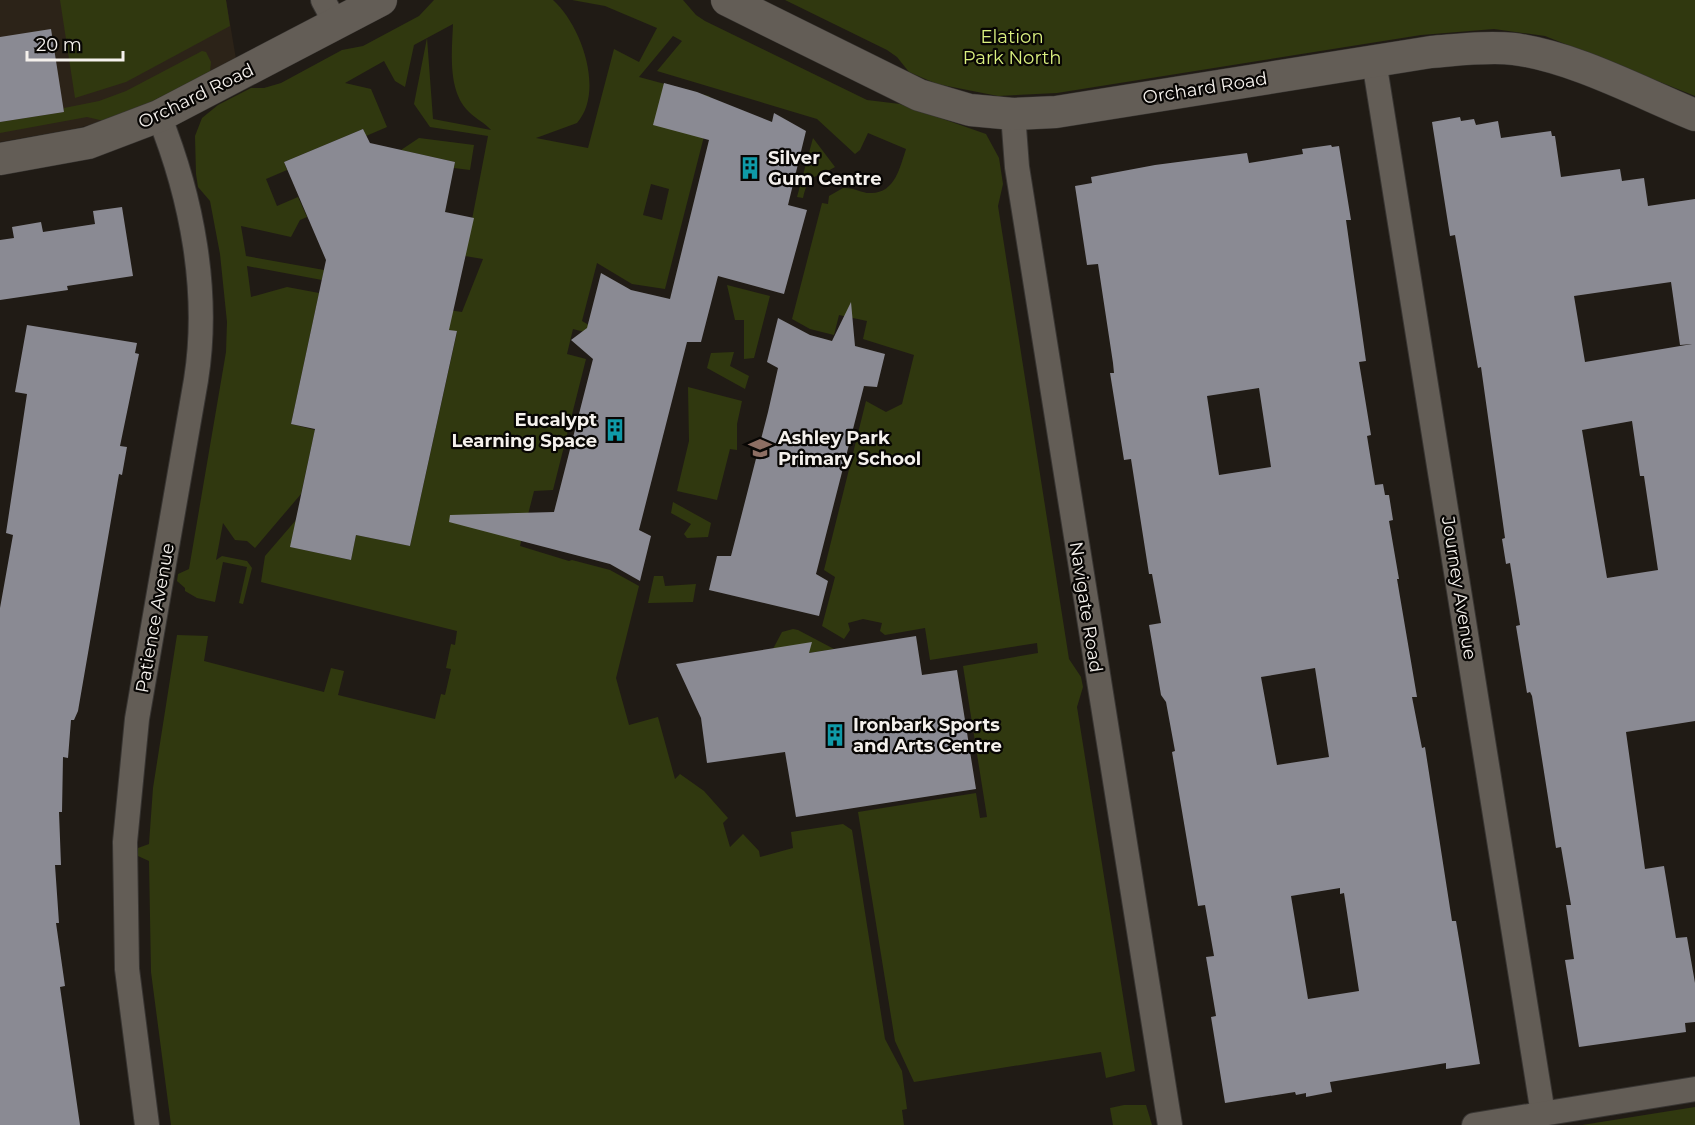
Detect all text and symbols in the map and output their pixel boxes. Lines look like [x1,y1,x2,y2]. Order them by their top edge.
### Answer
scale bar [27,24,123,62]
park label: Elation Park North [963,26,1061,69]
text: 20 m [36,34,82,56]
street label: Orchard Road [135,59,257,133]
street label: Orchard Road [1141,67,1269,109]
place label: Silver Gum Centre [768,147,882,190]
building icon: Silver Gum Centre [737,155,763,181]
place label: Eucalypt Learning Space [451,409,597,452]
building icon: Eucalypt Learning Space [602,417,628,443]
place label: Ashley Park Primary School [777,427,921,470]
school or university icon: Ashley Park Primary School [747,435,773,461]
street label: Journey Avenue [1437,514,1481,661]
street label: Navigate Road [1065,540,1107,674]
street label: Patience Avenue [131,541,179,695]
place label: Ironbark Sports and Arts Centre [853,714,1002,757]
building icon: Ironbark Sports and Arts Centre [822,722,848,748]

